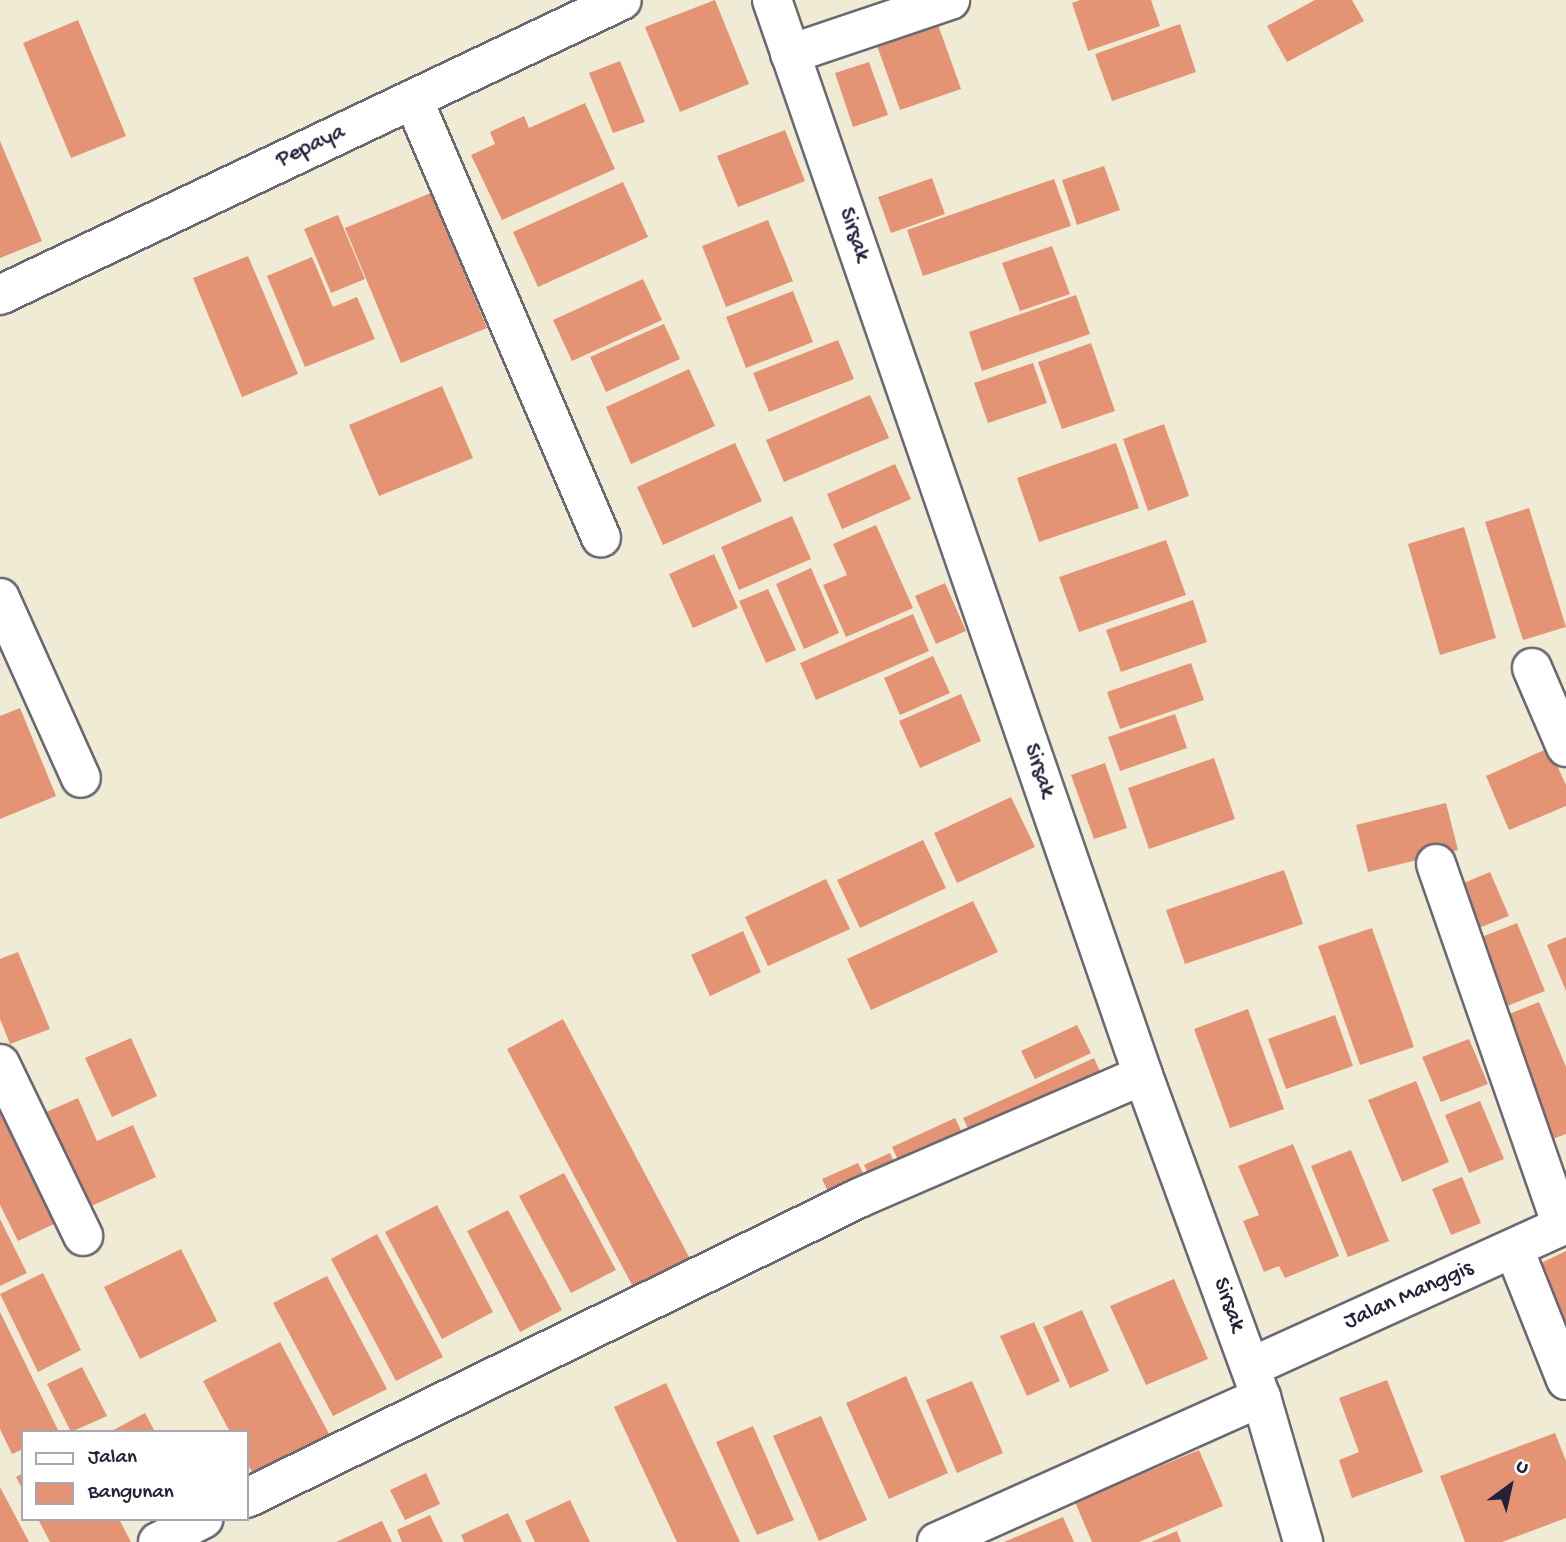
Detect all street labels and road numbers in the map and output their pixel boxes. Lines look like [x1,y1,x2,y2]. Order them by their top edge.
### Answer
street label: Pepaya [272,119,350,175]
street label: Sirsak [831,204,875,266]
street label: Sirsak [1016,740,1060,802]
street label: Jalan Manggis [1340,1255,1478,1337]
street label: Sirsak [1206,1274,1250,1336]

